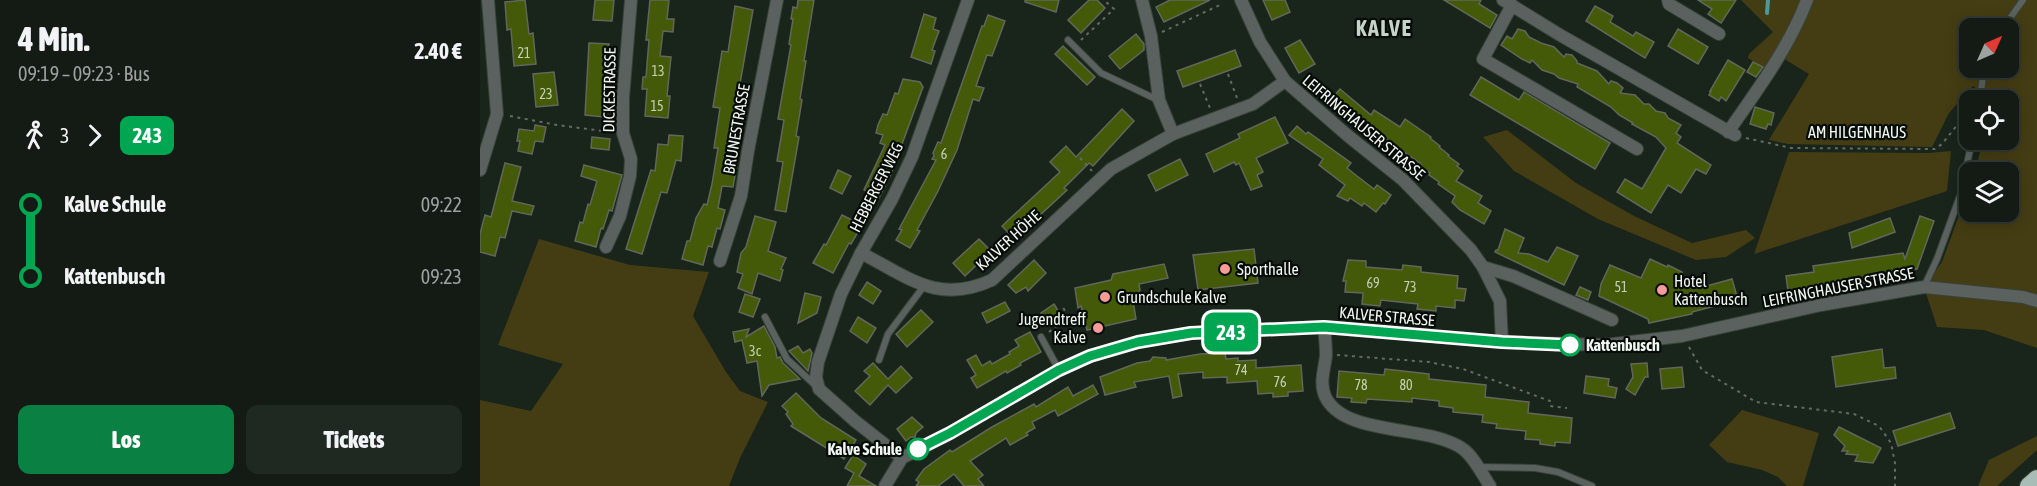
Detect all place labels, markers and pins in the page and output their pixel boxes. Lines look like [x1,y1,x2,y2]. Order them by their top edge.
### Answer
place label: Sporthalle [1237,260,1299,279]
marker: Sporthalle [1218,262,1232,276]
place label: Hotel Kattenbusch [1674,272,1748,308]
marker: Hotel Kattenbusch [1655,283,1669,297]
place label: Grundschule Kalve [1117,288,1227,306]
marker: Grundschule Kalve [1098,290,1112,304]
place label: Jugendtreff Kalve [1019,310,1086,346]
marker: Jugendtreff Kalve [1091,321,1105,335]
marker: Kattenbusch [1559,334,1581,356]
place label: Kattenbusch [1586,336,1660,354]
marker: Kalve Schule [907,438,929,460]
place label: Kalve Schule [828,440,902,458]

